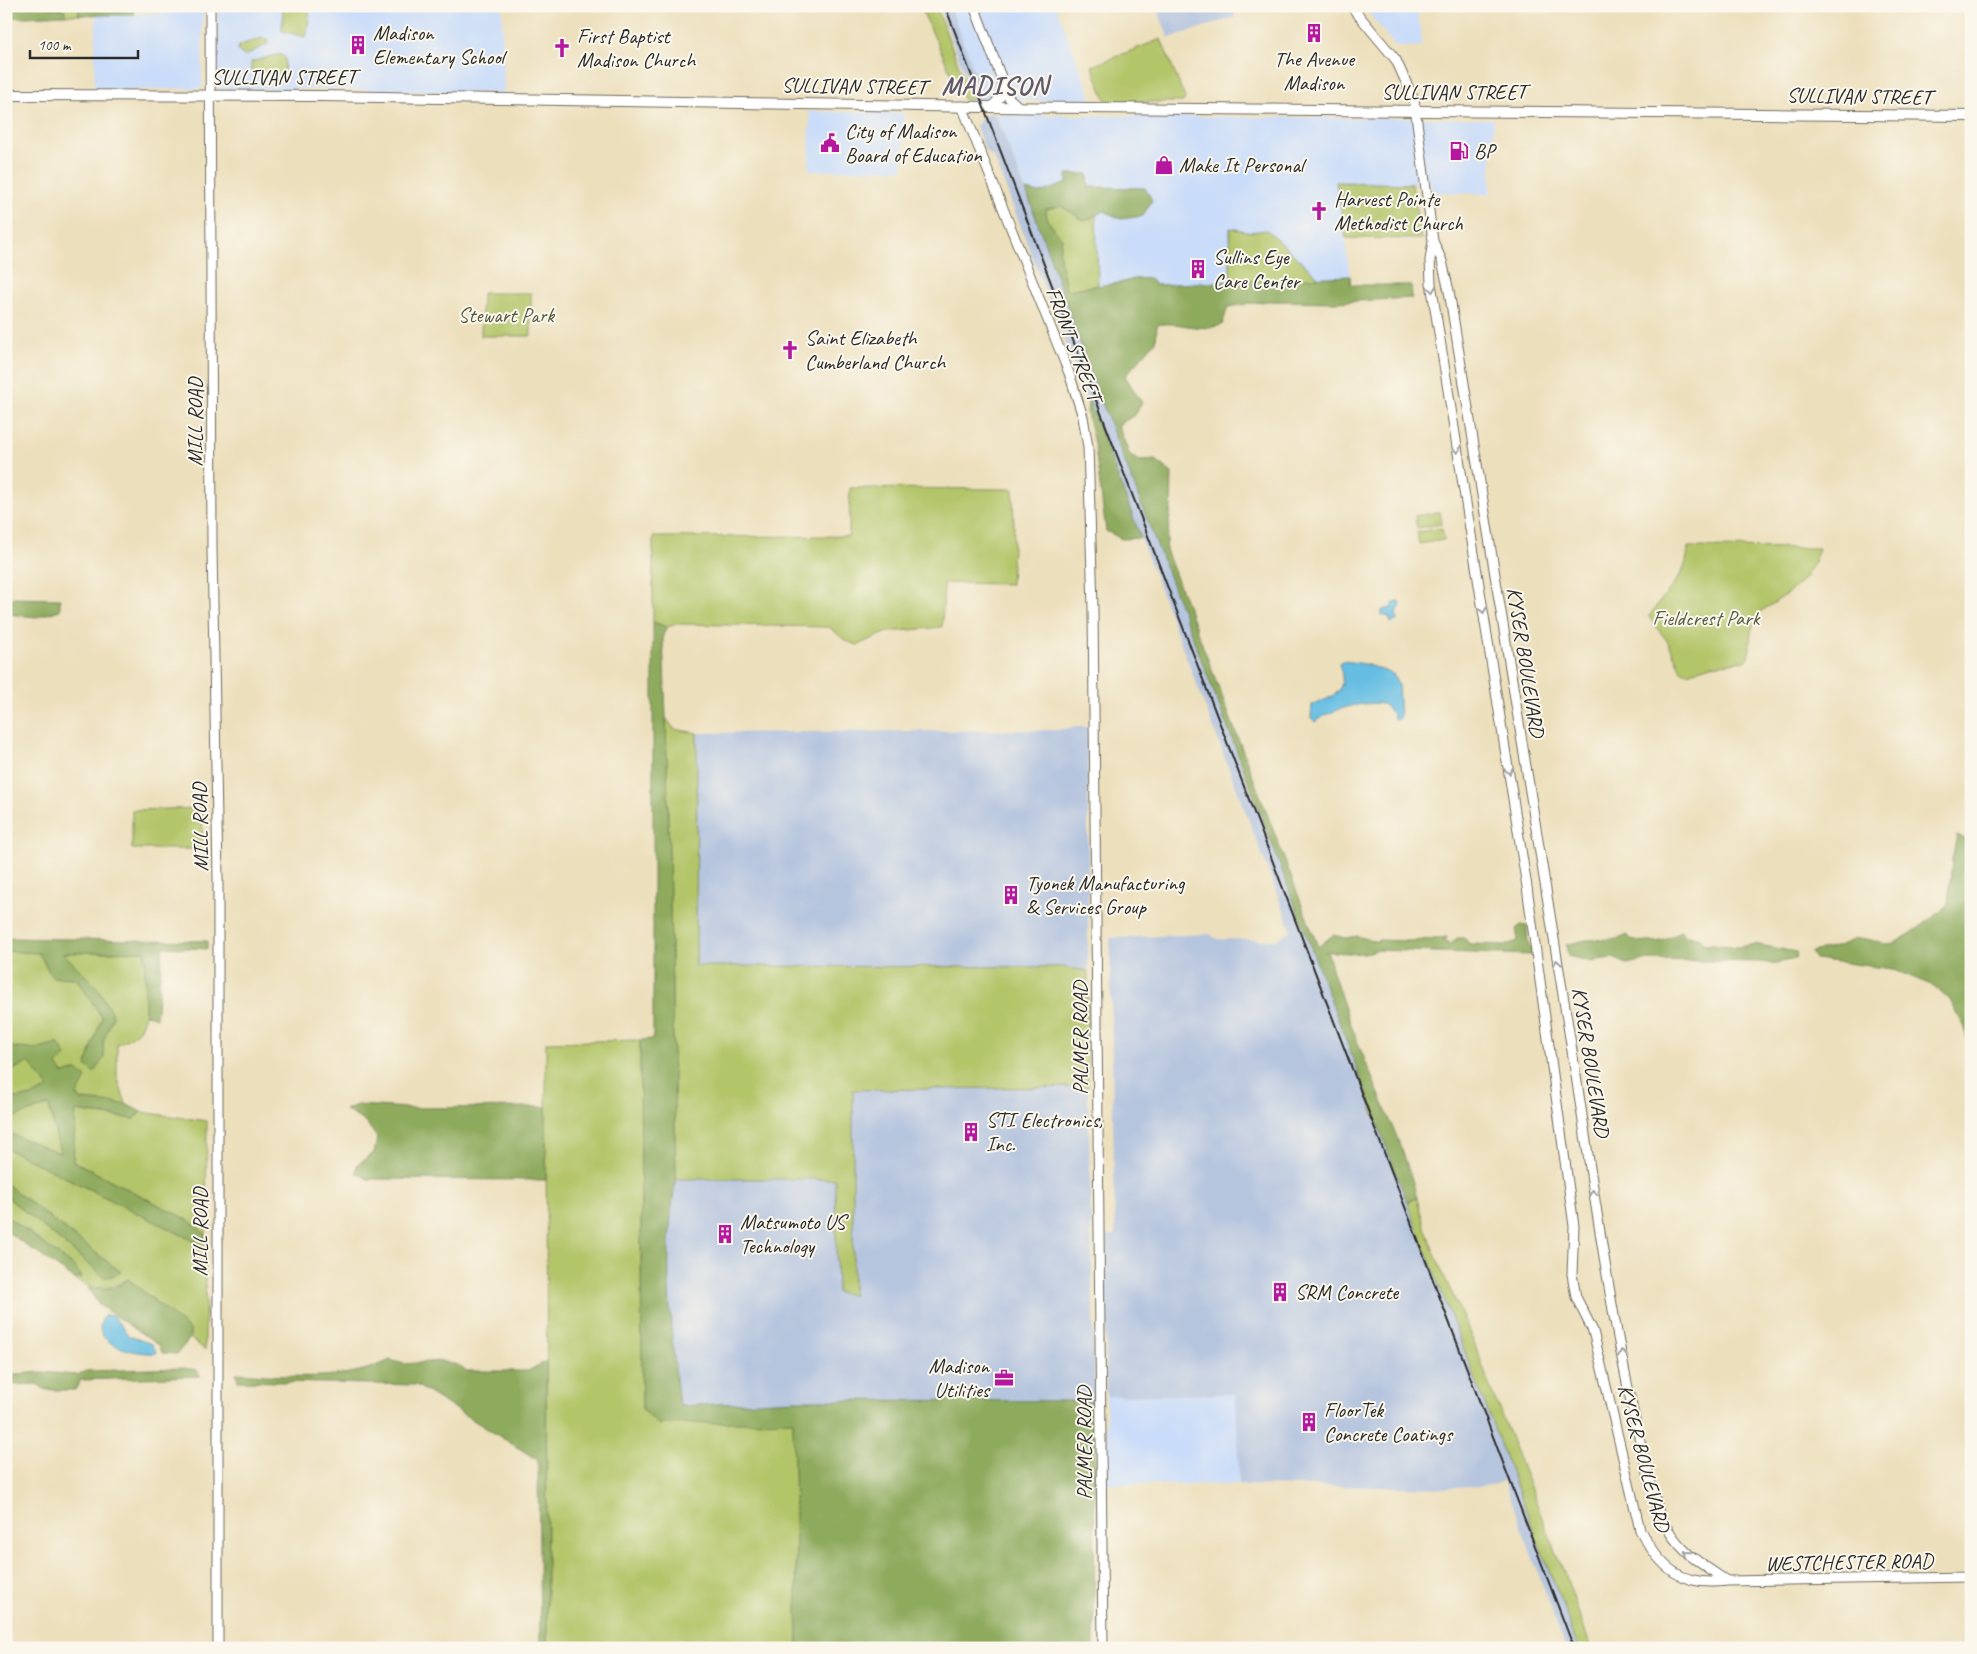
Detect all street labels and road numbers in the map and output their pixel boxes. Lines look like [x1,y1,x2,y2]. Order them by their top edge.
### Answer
street label: SULLIVAN STREET [212,64,362,90]
street label: SULLIVAN STREET [781,72,932,100]
street label: SULLIVAN STREET [1382,79,1532,105]
street label: SULLIVAN STREET [1786,82,1937,110]
street label: FRONT STREET [1040,284,1109,409]
street label: MILL ROAD [182,376,208,466]
street label: KYSER BOULEVARD [1501,585,1551,740]
street label: MILL ROAD [186,781,214,872]
street label: PALMER ROAD [1067,979,1093,1095]
street label: KYSER BOULEVARD [1566,985,1616,1140]
street label: MILL ROAD [187,1186,213,1276]
street label: KYSER BOULEVARD [1612,1382,1677,1536]
street label: PALMER ROAD [1071,1384,1097,1500]
street label: WESTCHESTER ROAD [1765,1548,1935,1576]

